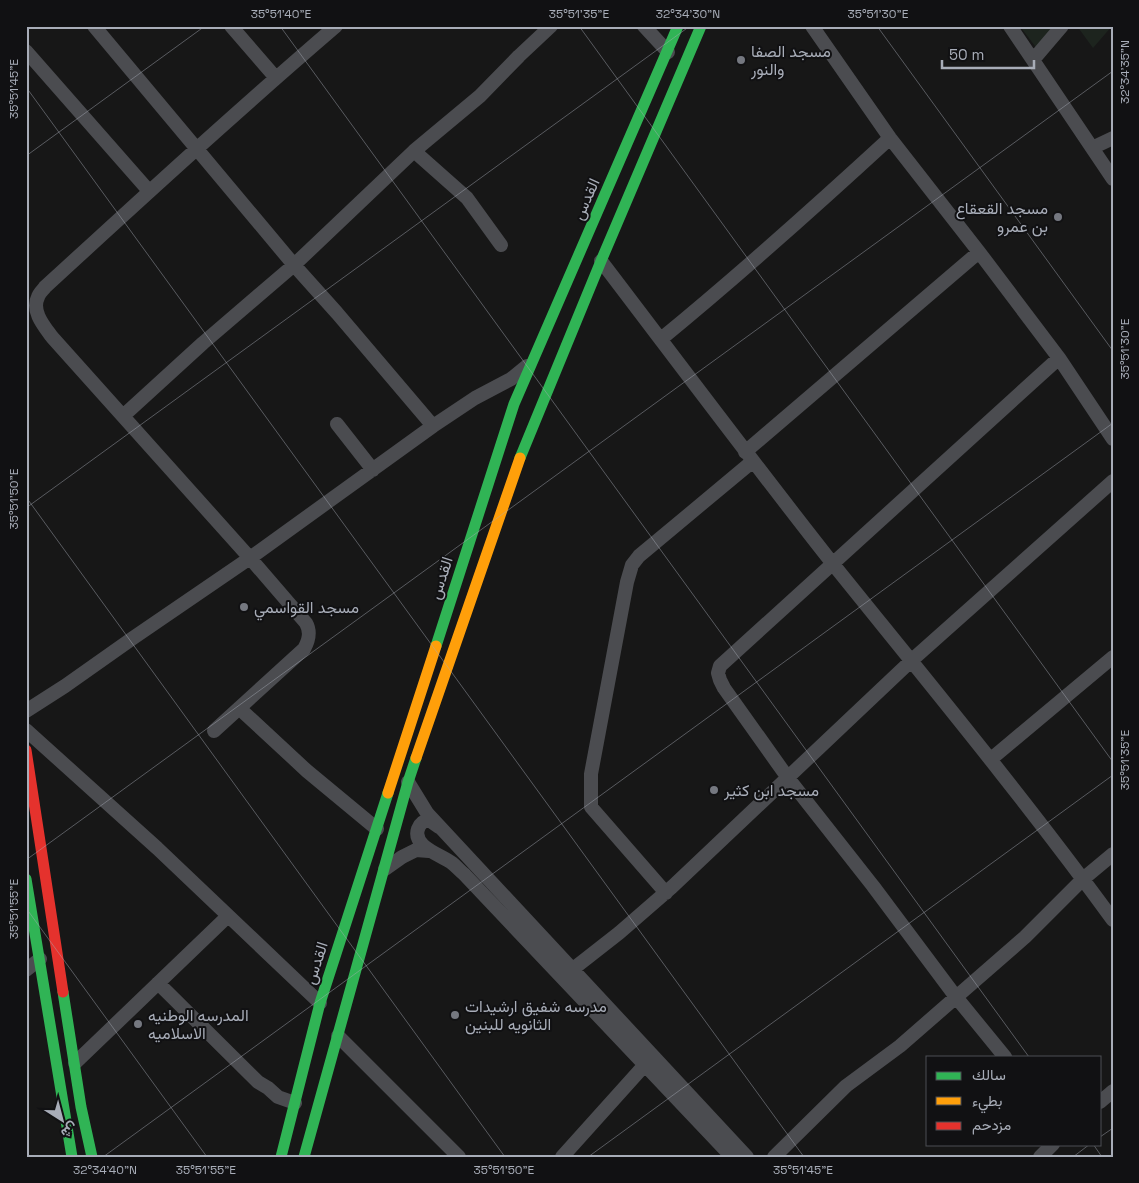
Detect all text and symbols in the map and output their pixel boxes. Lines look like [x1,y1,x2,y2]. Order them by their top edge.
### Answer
text: 35°51'40"E [251,6,312,22]
text: 35°51'35"E [549,6,609,22]
text: 32°34'30"N [656,6,720,22]
text: 35°51'30"E [848,6,909,22]
scale bar [942,38,1034,70]
text: 32°34'35"N [1117,40,1133,104]
place label: مسجد الصفا والنور [750,41,831,80]
text: 50 m [949,45,984,64]
marker: مسجد الصفا والنور [735,54,747,66]
text: 35°51'45"E [6,59,22,119]
street label: القدس [568,175,604,223]
place label: مسجد القعقاع بن عمرو [956,198,1048,237]
marker: مسجد القعقاع بن عمرو [1052,211,1064,223]
text: 35°51'30"E [1117,318,1133,379]
text: 35°51'50"E [6,468,22,529]
street label: القدس [424,554,458,602]
place label: مسجد القواسمي [254,597,359,621]
marker: مسجد القواسمي [238,601,250,613]
text: 35°51'35"E [1117,730,1133,790]
place label: مسجد ابن كثير [723,780,819,801]
marker: مسجد ابن كثير [708,784,720,796]
text: 35°51'55"E [6,879,22,939]
street label: القدس [299,939,333,987]
place label: مدرسه شفيق ارشيدات الثانويه للبنين [465,996,607,1035]
place label: المدرسه الوطنيه الاسلاميه [148,1005,249,1044]
marker: مدرسه شفيق ارشيدات الثانويه للبنين [449,1009,461,1021]
marker: المدرسه الوطنيه الاسلاميه [132,1018,144,1030]
legend [926,1056,1102,1146]
text: سالك [972,1065,1006,1084]
text: بطيء [972,1091,1002,1114]
north arrow [38,1096,88,1146]
text: مزدحم [972,1115,1011,1135]
text: ش [57,1118,82,1143]
text: 32°34'40"N [73,1162,137,1178]
text: 35°51'55"E [176,1162,236,1178]
text: 35°51'50"E [474,1162,535,1178]
text: 35°51'45"E [773,1162,833,1178]

